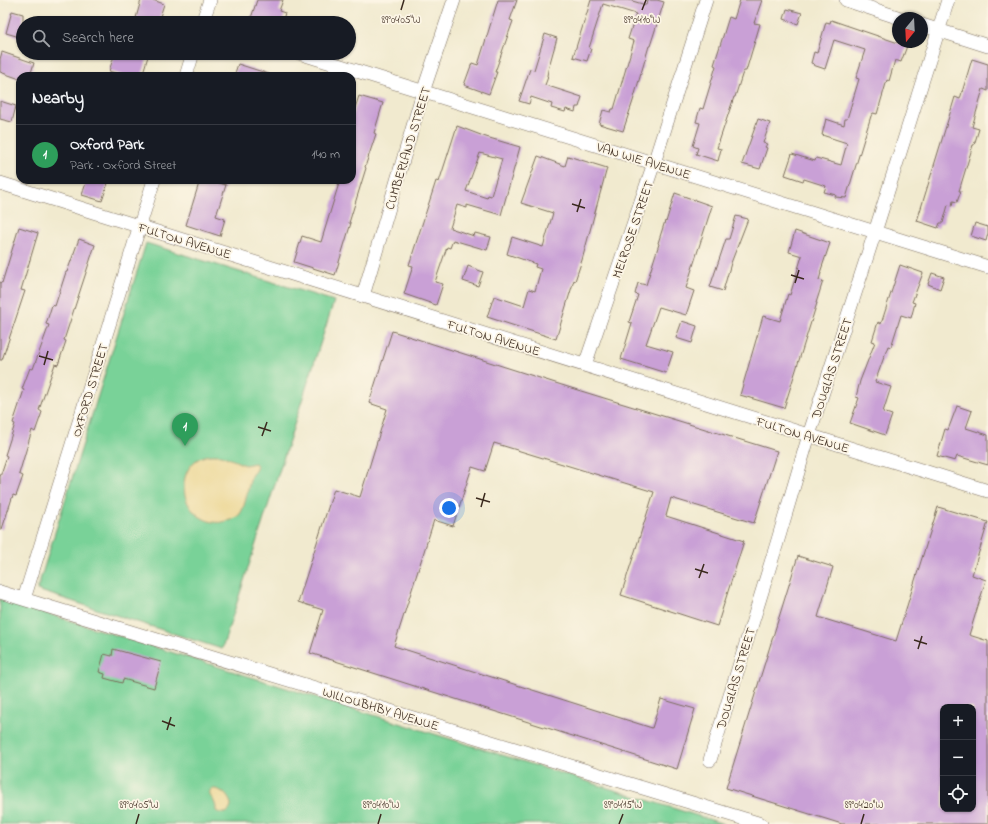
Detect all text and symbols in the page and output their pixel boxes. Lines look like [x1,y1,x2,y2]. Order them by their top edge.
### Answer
north arrow [892,12,928,48]
text: 89°04'05"W [381,13,421,28]
text: 89°04'10"W [624,13,661,28]
search box [16,16,356,60]
icon: search [30,27,52,49]
text: Search here [62,27,134,49]
street label: CUMBERLAND STREET [381,84,436,212]
text: Nearby [32,86,84,111]
text: Oxford Park [70,134,144,156]
street label: VAN WIE AVENUE [593,138,693,185]
text: 1 [43,145,47,164]
text: 140 m [312,145,340,164]
text: Park · Oxford Street [70,156,176,175]
street label: MELROSE STREET [608,178,659,281]
street label: FULTON AVENUE [135,218,234,265]
street label: FULTON AVENUE [444,315,543,362]
street label: DOUGLAS STREET [807,315,858,422]
street label: OXFORD STREET [67,341,114,440]
street label: FULTON AVENUE [753,412,852,459]
pin: 1 [172,413,198,446]
your location [439,498,459,518]
street label: DOUGLAS STREET [712,625,761,732]
street label: WILLOUBHBY AVENUE [320,683,441,736]
map controls [940,704,976,812]
button: + [940,704,976,740]
button: − [940,740,976,776]
button: locate [940,776,976,812]
text: 89°04'05"W [119,798,159,813]
text: 89°04'10"W [363,798,400,813]
text: 89°04'15"W [604,798,642,813]
text: 89°04'20"W [845,798,883,813]

